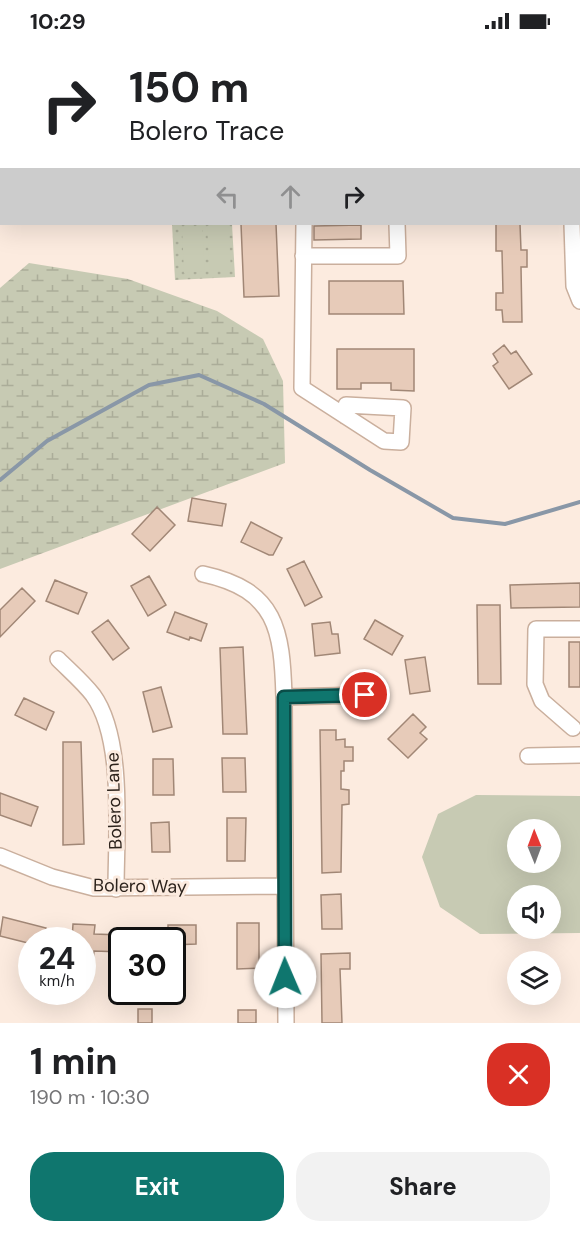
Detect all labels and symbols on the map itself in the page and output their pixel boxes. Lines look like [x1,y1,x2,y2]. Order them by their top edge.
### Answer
pin [339,669,390,720]
street label: Bolero Lane [100,752,128,850]
north arrow [507,819,561,873]
street label: Bolero Way [93,873,187,899]
speed limit sign: 30 [108,927,186,1005]
position arrow [253,945,317,1009]

